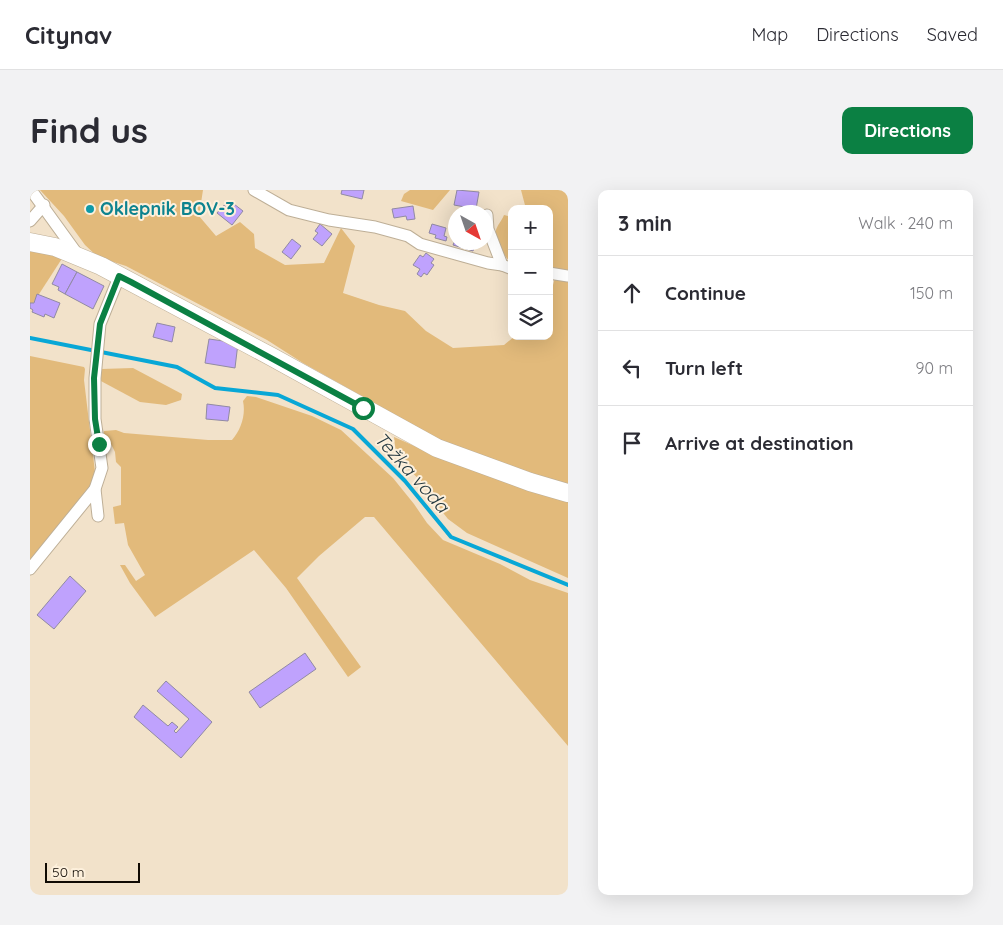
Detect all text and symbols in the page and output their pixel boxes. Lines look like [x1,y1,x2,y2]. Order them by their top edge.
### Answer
text: Citynav [25,20,112,50]
text: Map [751,23,788,46]
text: Directions [816,23,899,46]
text: Saved [927,23,978,46]
button: Directions [842,107,973,154]
text: Find us [30,108,148,152]
place label: Oklepnik BOV-3 [100,197,235,220]
marker: Oklepnik BOV-3 [84,203,96,215]
north arrow [448,205,493,250]
map controls [508,205,553,340]
button: + [508,205,553,250]
text: 3 min [618,210,672,236]
text: Walk · 240 m [858,213,953,233]
button: − [508,250,553,295]
icon: ahead [618,279,646,307]
text: Continue [665,281,746,305]
text: 150 m [910,283,953,303]
button: layers [508,295,553,340]
icon: left [618,354,646,382]
text: Turn left [665,356,743,380]
text: 90 m [916,358,953,378]
route start [352,397,375,420]
water label: Težka voda [370,427,455,518]
icon: arrive [618,429,646,457]
text: Arrive at destination [665,431,854,455]
route end [88,433,111,456]
scale bar [45,860,140,883]
text: 50 m [52,863,85,881]

